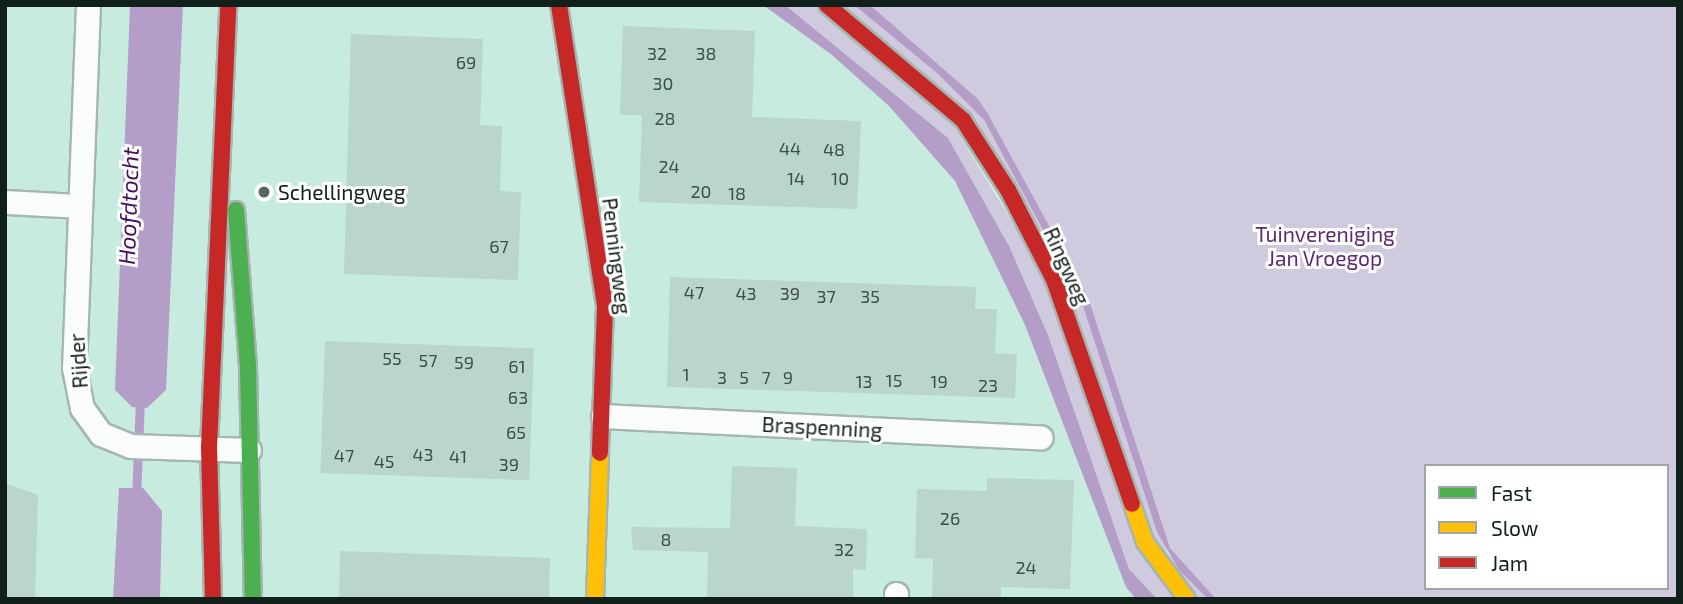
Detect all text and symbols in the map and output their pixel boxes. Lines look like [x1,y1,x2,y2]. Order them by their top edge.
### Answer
house number: 32 [647,42,667,64]
house number: 38 [696,42,716,64]
house number: 69 [456,51,476,73]
house number: 30 [653,72,673,94]
house number: 28 [654,107,676,129]
house number: 44 [779,137,801,159]
house number: 48 [823,138,845,160]
water label: Hoofdtocht [112,147,144,265]
house number: 24 [658,155,680,177]
house number: 14 [787,167,805,189]
house number: 10 [831,167,849,189]
place label: Schellingweg [278,179,405,205]
house number: 20 [691,180,711,202]
house number: 18 [728,182,746,204]
marker: Schellingweg [256,184,272,200]
street label: Penningweg [597,196,637,316]
park label: Tuinvereniging Jan Vroegop [1255,221,1395,271]
street label: Ringweg [1039,223,1095,309]
house number: 67 [489,235,509,257]
house number: 47 [684,281,704,303]
house number: 43 [735,282,757,304]
house number: 39 [780,282,800,304]
house number: 37 [816,285,836,307]
house number: 35 [860,285,880,307]
street label: Rijder [64,333,92,389]
house number: 55 [382,347,402,369]
house number: 57 [419,349,437,371]
house number: 59 [454,351,474,373]
house number: 61 [508,355,526,377]
house number: 1 [682,363,690,385]
house number: 3 [717,366,727,388]
house number: 5 [739,366,749,388]
house number: 7 [761,366,771,388]
house number: 9 [783,366,793,388]
house number: 15 [886,369,902,391]
house number: 13 [855,370,873,392]
house number: 19 [930,370,948,392]
house number: 23 [978,374,998,396]
house number: 63 [508,386,528,408]
street label: Braspenning [761,411,883,443]
house number: 65 [506,421,526,443]
house number: 43 [412,443,434,465]
house number: 47 [334,444,354,466]
house number: 41 [449,445,467,467]
house number: 45 [374,450,394,472]
house number: 39 [499,453,519,475]
legend [1424,464,1669,590]
text: Fast [1491,480,1532,505]
house number: 26 [940,507,960,529]
text: Slow [1491,515,1538,540]
house number: 8 [661,528,671,550]
house number: 32 [834,538,854,560]
text: Jam [1491,550,1528,575]
house number: 24 [1015,556,1037,578]

